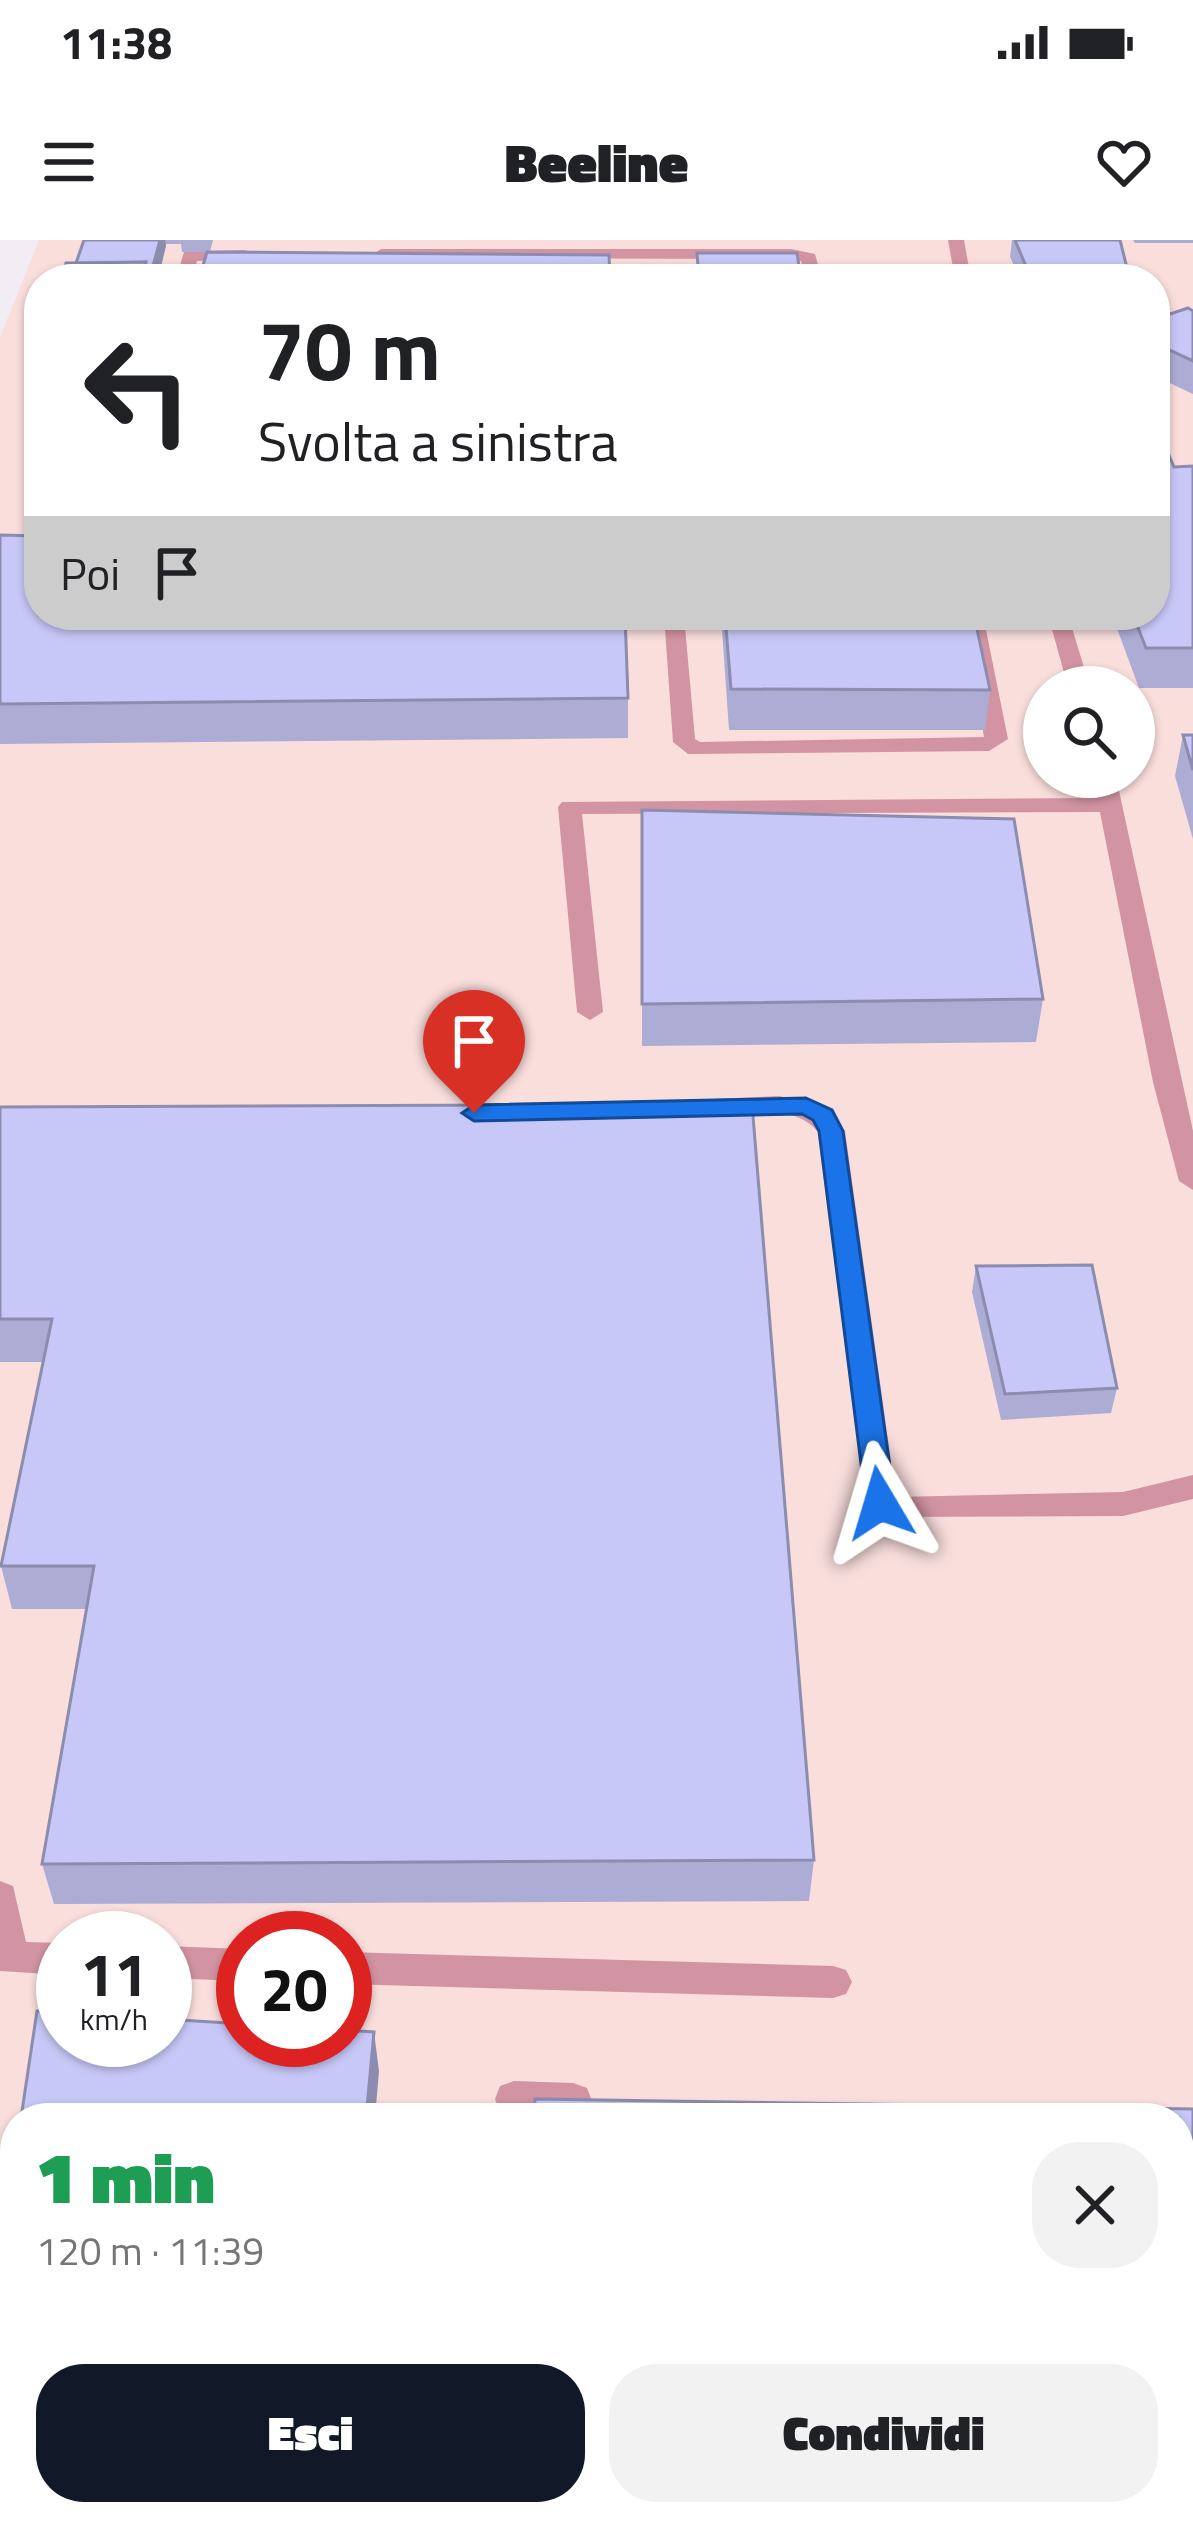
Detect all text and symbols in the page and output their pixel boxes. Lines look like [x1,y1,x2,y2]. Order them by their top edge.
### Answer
text: 11:38 [60,8,172,76]
text: Beeline [505,121,688,203]
icon: menu [36,129,102,195]
icon: heart [1091,129,1157,195]
text: 70 m [258,285,441,413]
icon: left [60,312,216,468]
text: Svolta a sinistra [258,400,618,482]
text: Poi [60,539,120,607]
icon: arrive [144,540,210,606]
map controls [1023,666,1155,798]
button: search [1023,666,1155,798]
pin [423,990,525,1113]
icon: arrive [441,1008,507,1074]
position arrow [817,1440,943,1566]
speed limit sign: 20 [216,1911,372,2067]
text: 11 [80,1928,148,2019]
text: km/h [80,1996,148,2042]
text: 1 min [36,2121,215,2231]
button: close [1032,2142,1158,2268]
text: 120 m · 11:39 [36,2221,264,2280]
button: Esci [36,2364,585,2502]
button: Condividi [609,2364,1158,2502]

